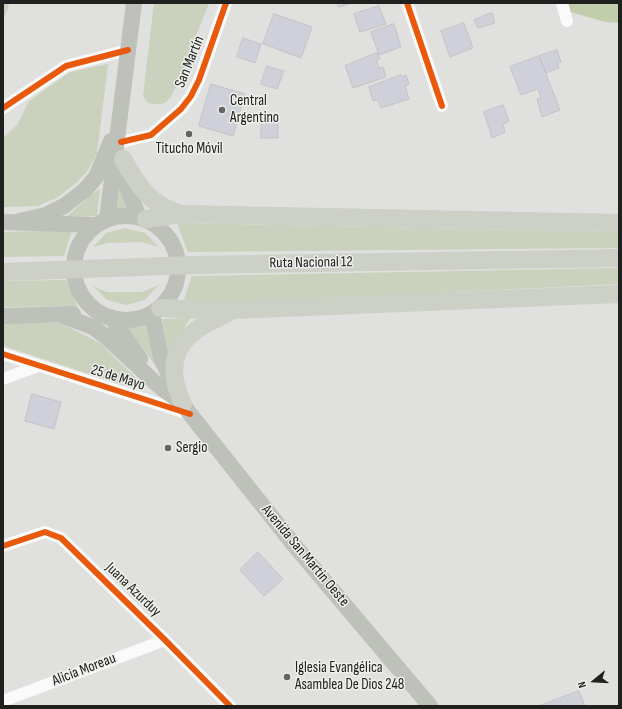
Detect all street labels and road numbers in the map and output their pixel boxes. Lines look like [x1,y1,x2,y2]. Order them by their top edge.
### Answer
street label: San Martín [172,34,208,90]
street label: Ruta Nacional 12 [269,253,353,273]
street label: 25 de Mayo [89,361,147,395]
street label: Avenida San Martín Oeste [257,501,353,611]
street label: Juana Azurduy [101,559,165,621]
street label: Alicia Moreau [50,650,118,690]

